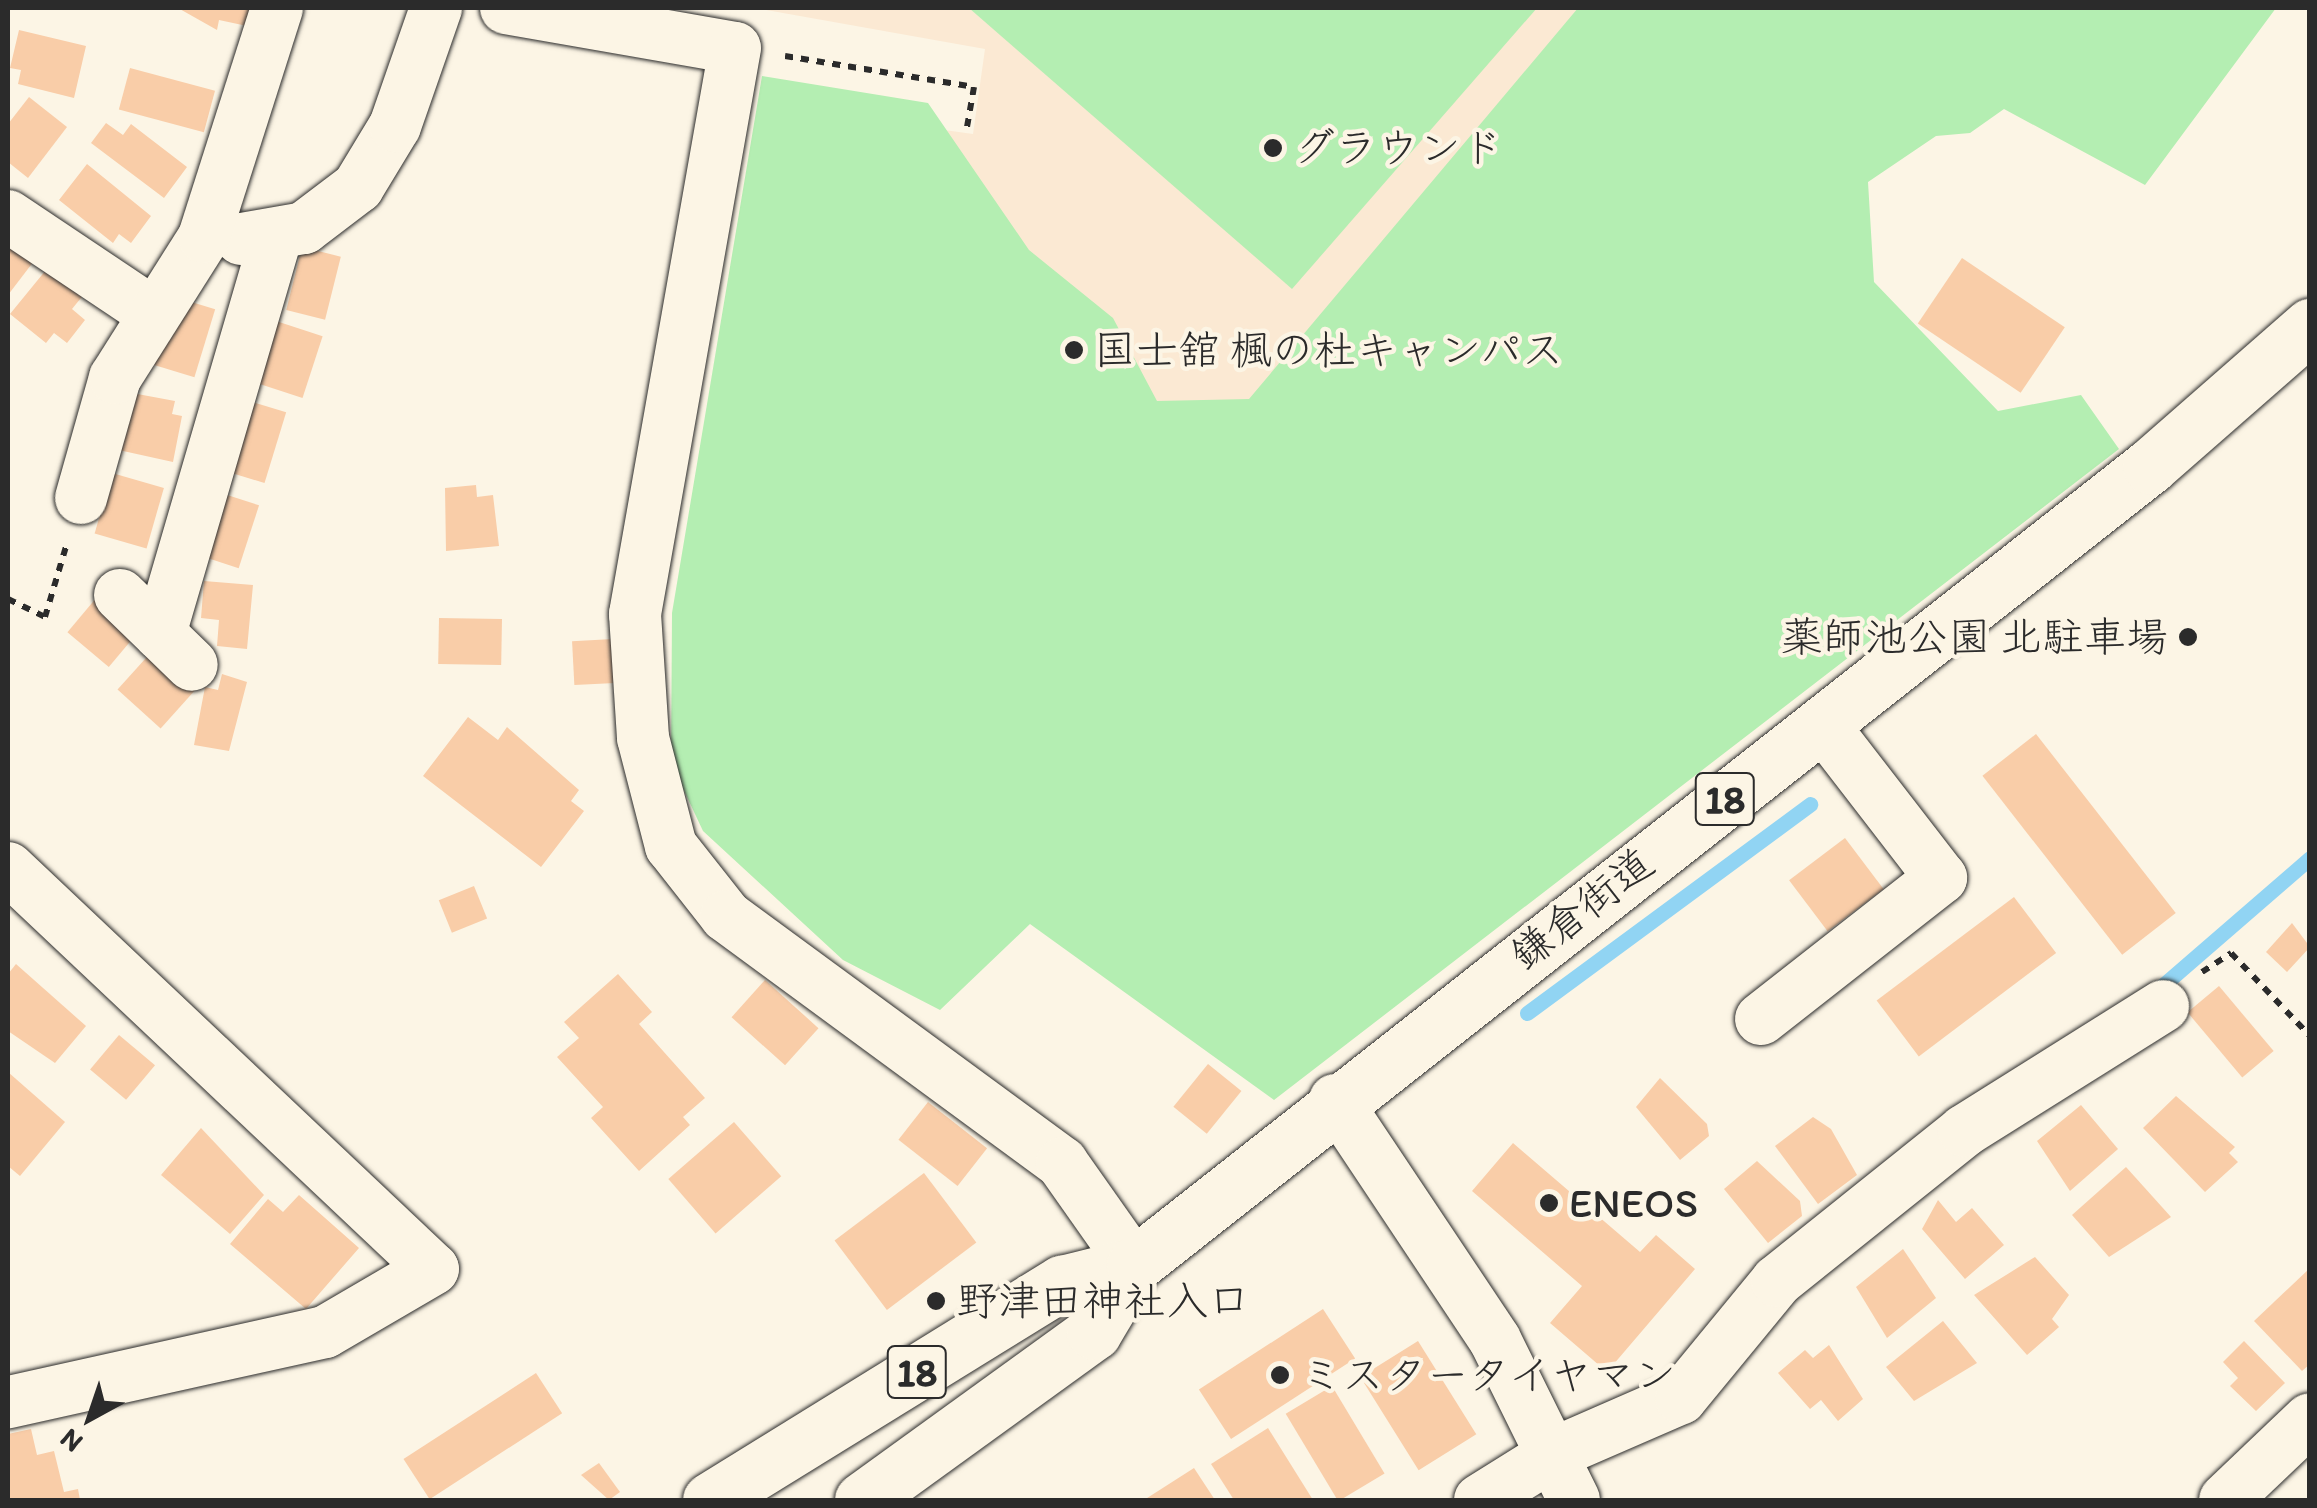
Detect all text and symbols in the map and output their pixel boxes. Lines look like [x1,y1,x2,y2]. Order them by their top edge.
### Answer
place label: グラウンド [1293,123,1503,173]
marker: グラウンド [1262,137,1284,159]
place label: 国士舘 楓の杜キャンパス [1094,325,1565,375]
marker: 国士舘 楓の杜キャンパス [1063,339,1085,361]
place label: 薬師池公園 北駐車場 [1781,612,2168,662]
marker: 薬師池公園 北駐車場 [2177,626,2199,648]
road number: 18 [1692,764,1758,834]
street label: 鎌倉街道 [1500,837,1664,981]
place label: ENEOS [1569,1178,1698,1228]
marker: ENEOS [1538,1192,1560,1214]
place label: 野津田神社入口 [956,1276,1250,1326]
marker: 野津田神社入口 [925,1290,947,1312]
road number: 18 [884,1337,950,1407]
place label: ミスタータイヤマン [1300,1350,1678,1400]
marker: ミスタータイヤマン [1269,1364,1291,1386]
north arrow [40,1368,140,1468]
text: N [53,1422,89,1460]

